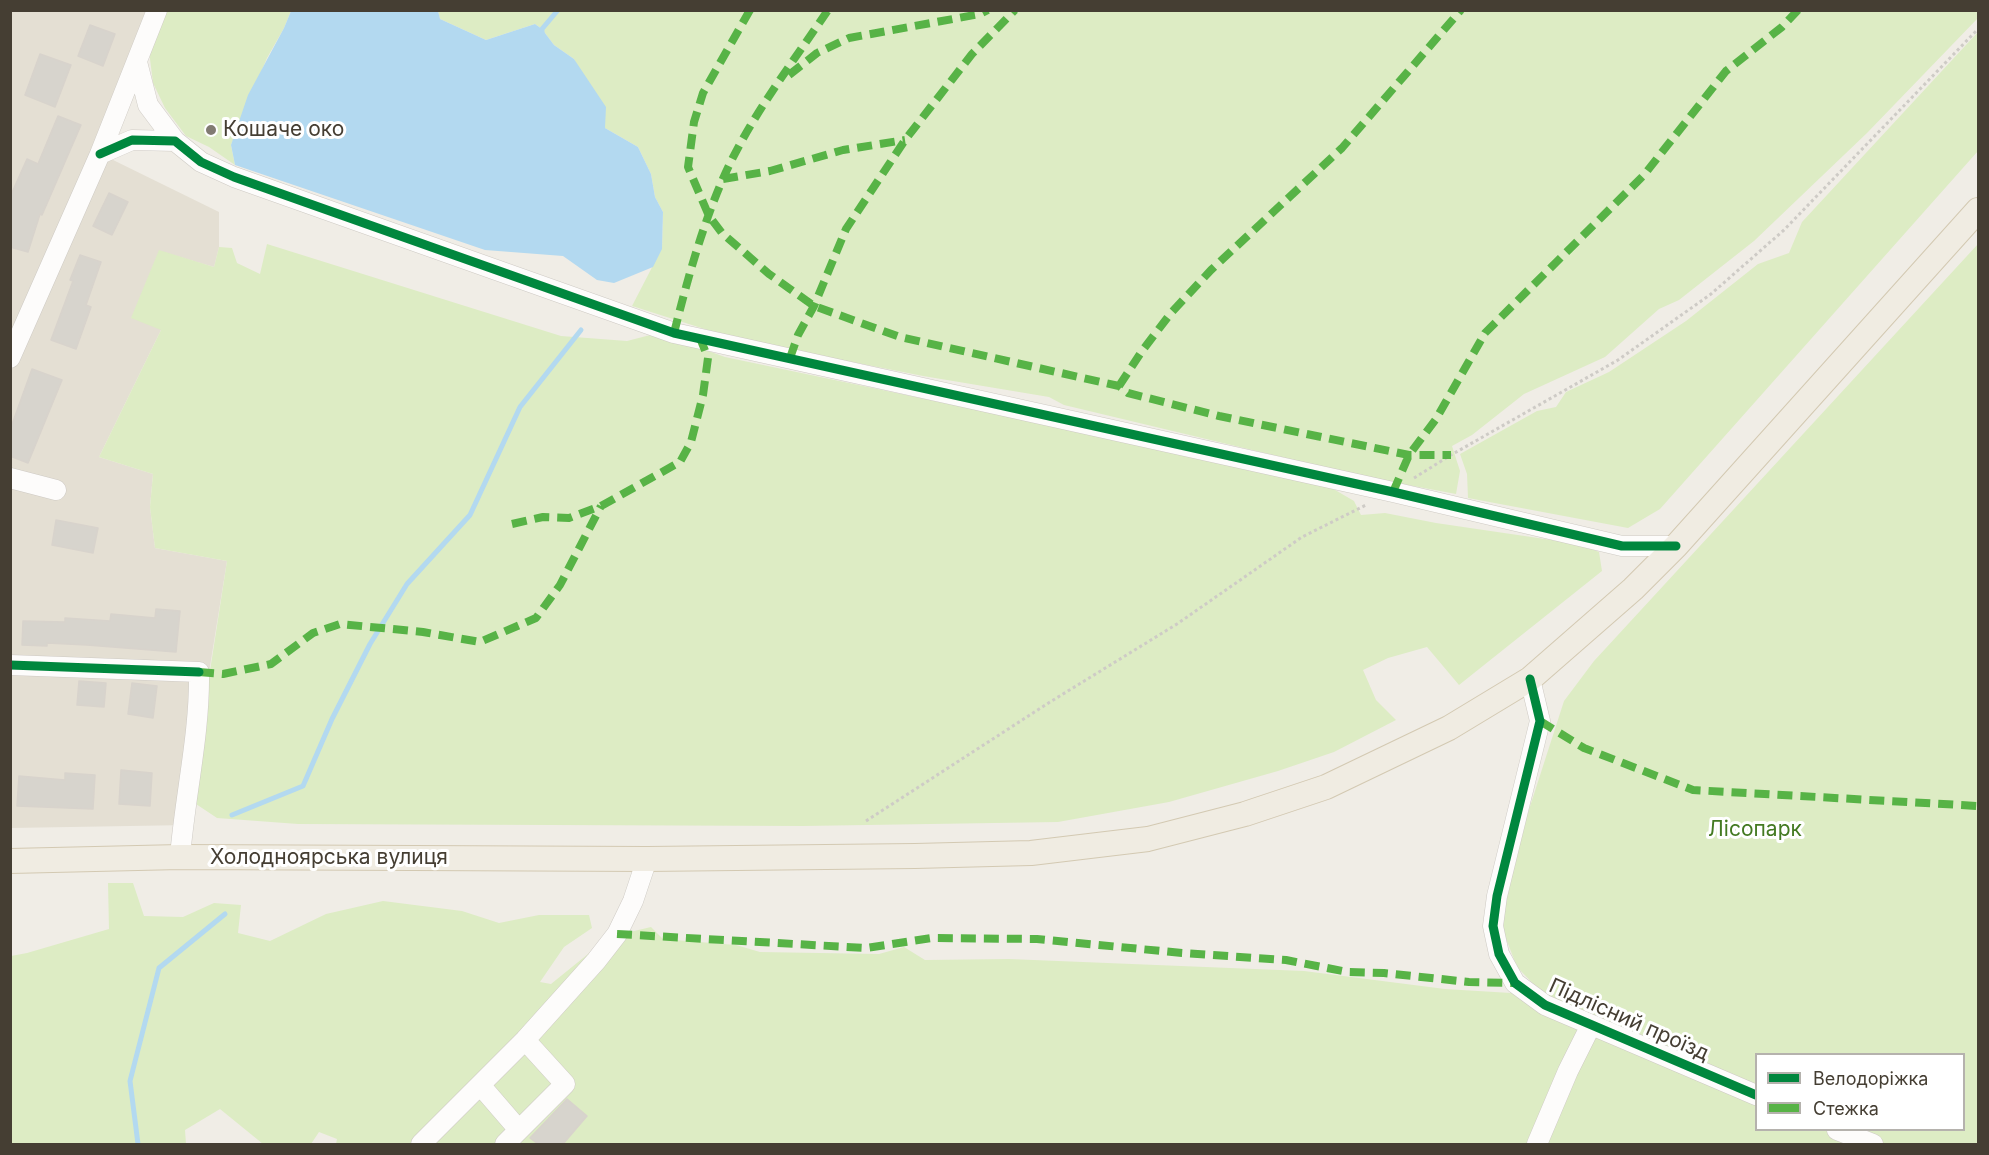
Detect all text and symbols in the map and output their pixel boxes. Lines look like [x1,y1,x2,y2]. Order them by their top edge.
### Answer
place label: Кошаче око [223,117,344,143]
marker: Кошаче око [204,123,218,137]
park label: Лісопарк [1708,817,1802,843]
street label: Холодноярська вулиця [210,845,448,871]
street label: Підлісний проїзд [1545,973,1713,1067]
legend [1755,1053,1965,1131]
text: Велодоріжка [1813,1068,1928,1089]
text: Стежка [1813,1098,1879,1119]

